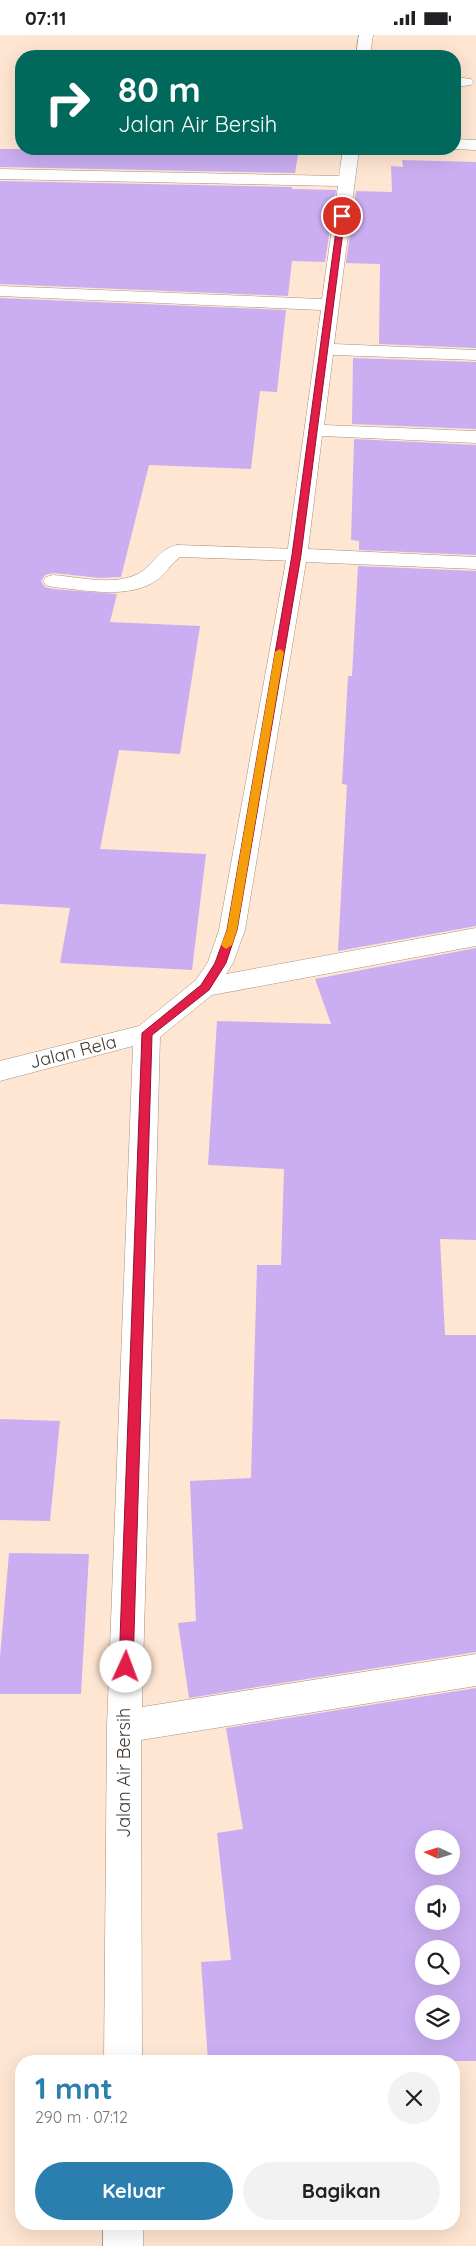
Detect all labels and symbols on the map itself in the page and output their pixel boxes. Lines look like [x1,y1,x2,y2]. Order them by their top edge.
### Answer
pin [321,195,363,237]
street label: Jalan Rela [27,1030,119,1073]
position arrow [99,1640,151,1692]
street label: Jalan Air Bersih [112,1708,135,1838]
north arrow [415,1830,460,1875]

